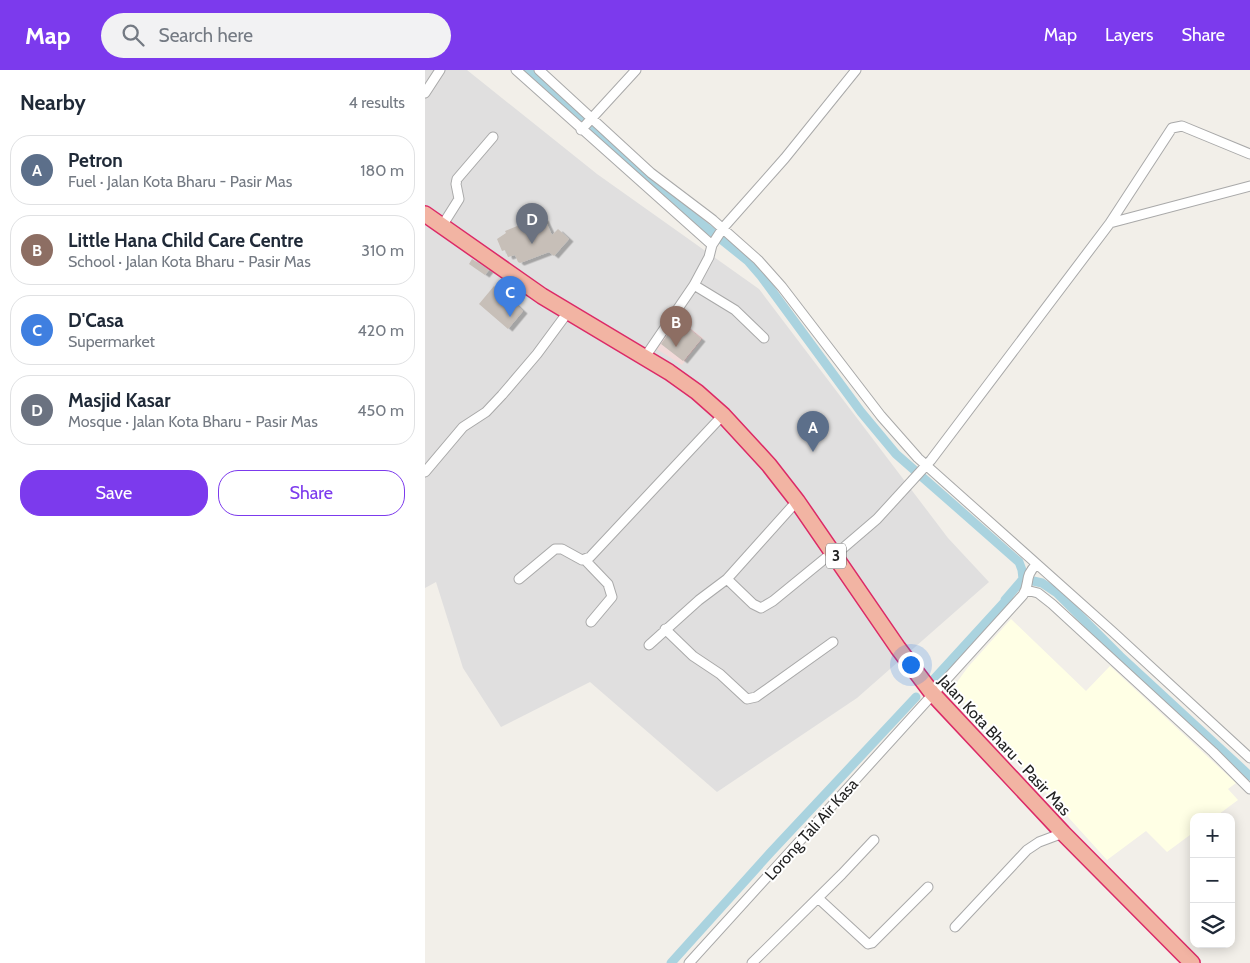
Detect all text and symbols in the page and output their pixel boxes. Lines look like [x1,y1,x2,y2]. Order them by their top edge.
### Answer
search box [101,13,451,58]
text: Map [25,21,71,50]
icon: search [119,21,147,49]
text: Search here [159,24,253,47]
text: Map [1044,24,1077,46]
text: Layers [1105,24,1154,46]
text: Share [1182,24,1225,46]
text: Nearby [20,90,86,115]
text: 4 results [348,93,405,112]
text: Petron [68,149,123,172]
text: A [32,161,42,180]
text: 180 m [360,161,404,180]
text: Fuel · Jalan Kota Bharu - Pasir Mas [68,172,292,191]
pin: D [516,203,548,244]
text: Little Hana Child Care Centre [68,229,303,252]
text: B [32,241,42,260]
text: 310 m [361,241,404,260]
text: School · Jalan Kota Bharu - Pasir Mas [68,252,311,271]
pin: C [494,276,526,317]
pin: B [660,306,692,347]
text: D'Casa [68,309,124,332]
text: C [32,321,42,340]
text: 420 m [358,321,404,340]
text: Supermarket [68,332,155,351]
text: Masjid Kasar [68,389,171,412]
text: D [31,401,43,420]
text: 450 m [357,401,404,420]
pin: A [797,411,829,452]
text: Mosque · Jalan Kota Bharu - Pasir Mas [68,412,318,431]
button: Save [20,470,208,516]
button: Share [218,470,405,516]
road number: 3 [826,544,846,568]
your location [898,652,924,678]
street label: Jalan Kota Bharu - Pasir Mas [934,670,1075,820]
street label: Lorong Tali Air Kasa [761,775,862,884]
map controls [1190,813,1235,948]
button: + [1190,813,1235,858]
button: − [1190,858,1235,903]
button: layers [1190,903,1235,948]

